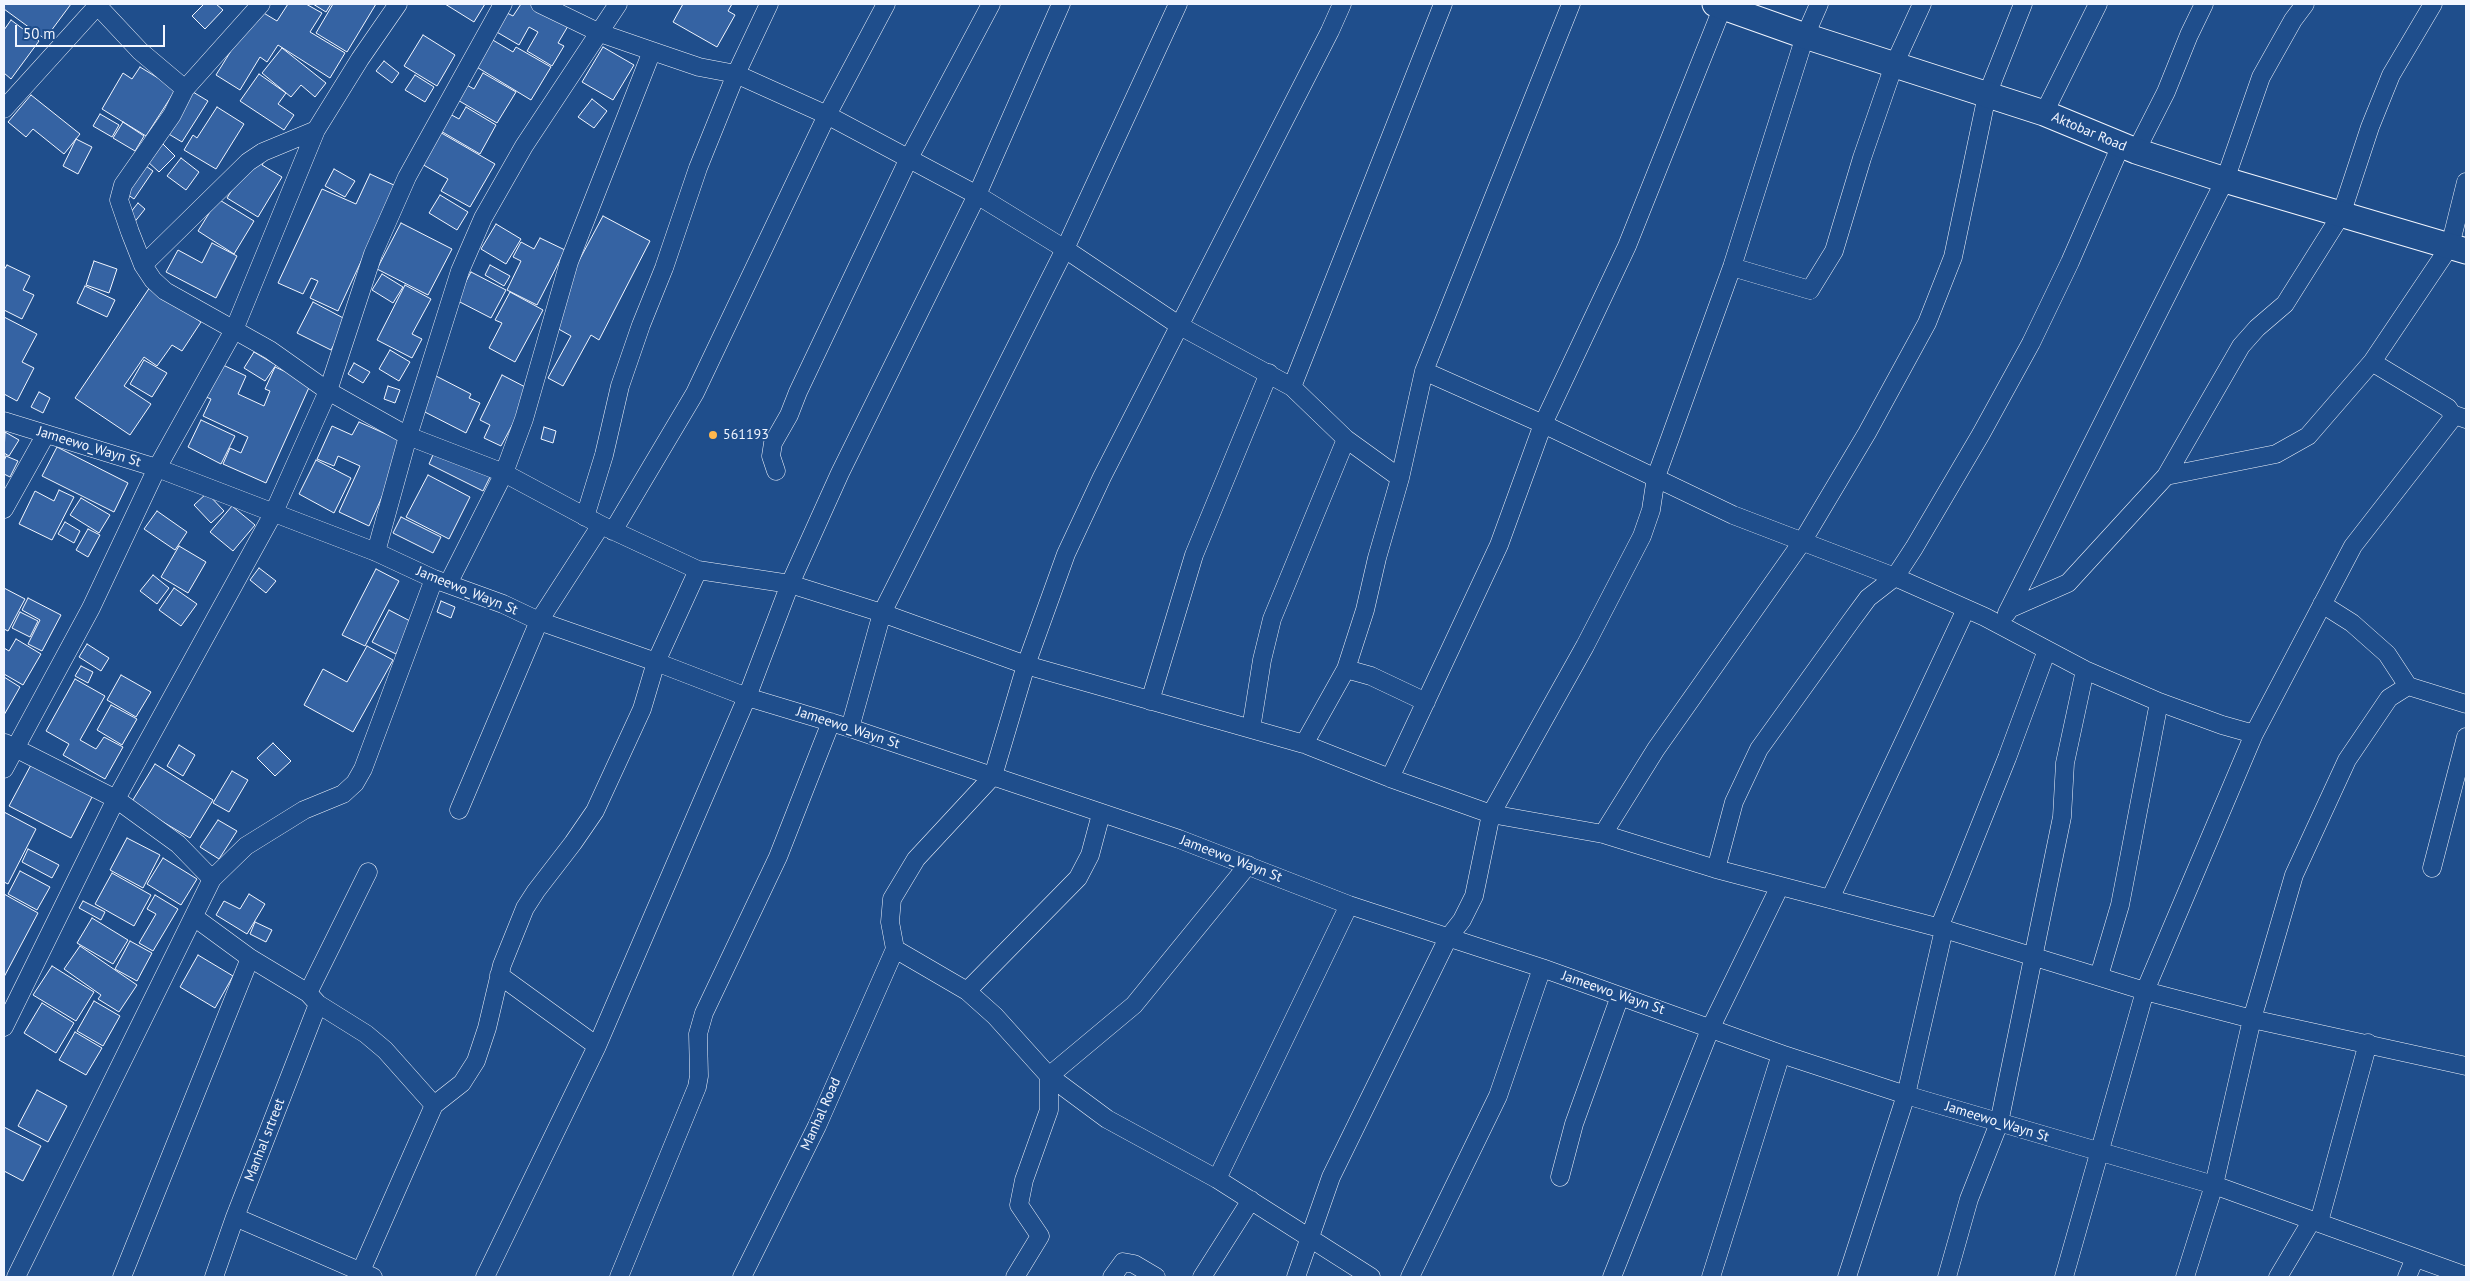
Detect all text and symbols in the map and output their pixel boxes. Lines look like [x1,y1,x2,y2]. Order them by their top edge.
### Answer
scale bar [18,15,168,47]
text: 50 m [23,24,56,43]
street label: Aktobar Road [2049,109,2129,155]
street label: Jameewo_Wayn St [35,423,143,471]
place label: 561193 [723,427,769,443]
marker: 561193 [707,429,719,441]
street label: Jameewo_Wayn St [414,563,520,619]
street label: Jameewo_Wayn St [794,703,902,753]
street label: Jameewo_Wayn St [1178,832,1284,886]
street label: Jameewo_Wayn St [1559,968,1667,1018]
street label: Manhal Road [798,1075,844,1153]
street label: Manhal srtreet [241,1096,289,1184]
street label: Jameewo_Wayn St [1943,1098,2051,1146]

